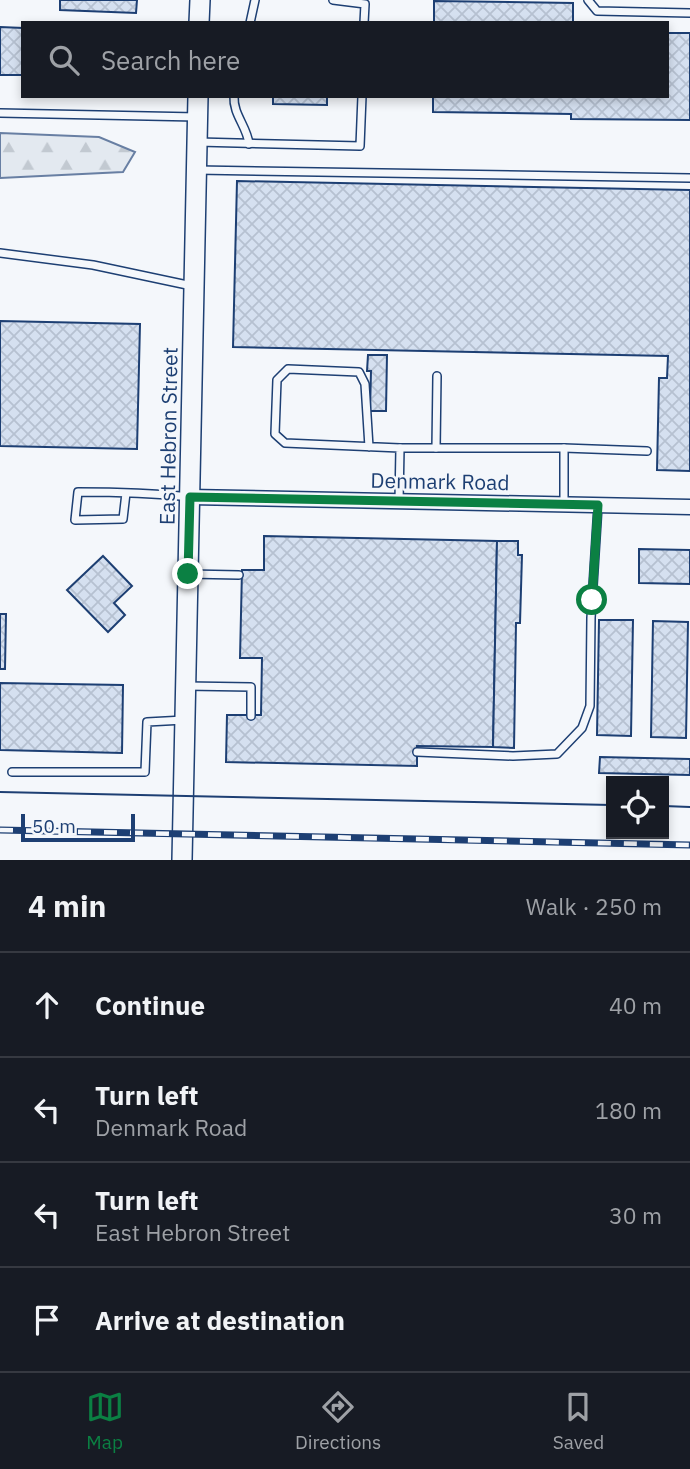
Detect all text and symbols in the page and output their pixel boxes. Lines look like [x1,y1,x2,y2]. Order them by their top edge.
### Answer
search box [21,21,669,98]
icon: search [45,41,83,79]
text: Search here [101,43,240,77]
street label: East Hebron Street [152,347,184,525]
street label: Denmark Road [370,466,510,496]
route end [172,558,203,589]
route start [576,584,607,615]
map controls [606,776,669,839]
button: locate [606,776,669,839]
scale bar [21,811,135,843]
text: 50 m [32,814,76,838]
text: 4 min [28,886,106,925]
text: Walk · 250 m [526,891,662,921]
icon: ahead [28,986,66,1024]
text: Continue [95,988,205,1022]
text: 40 m [609,990,662,1020]
text: Turn left [95,1078,198,1112]
icon: left [28,1091,66,1129]
text: 180 m [595,1095,662,1125]
text: Denmark Road [95,1112,247,1142]
text: Turn left [95,1183,198,1217]
icon: left [28,1196,66,1234]
text: 30 m [609,1200,662,1230]
text: East Hebron Street [95,1217,290,1247]
icon: arrive [28,1301,66,1339]
text: Arrive at destination [95,1303,345,1337]
tab: Map [86,1388,124,1454]
tab: Directions [295,1388,381,1454]
tab: Saved [553,1388,604,1454]

